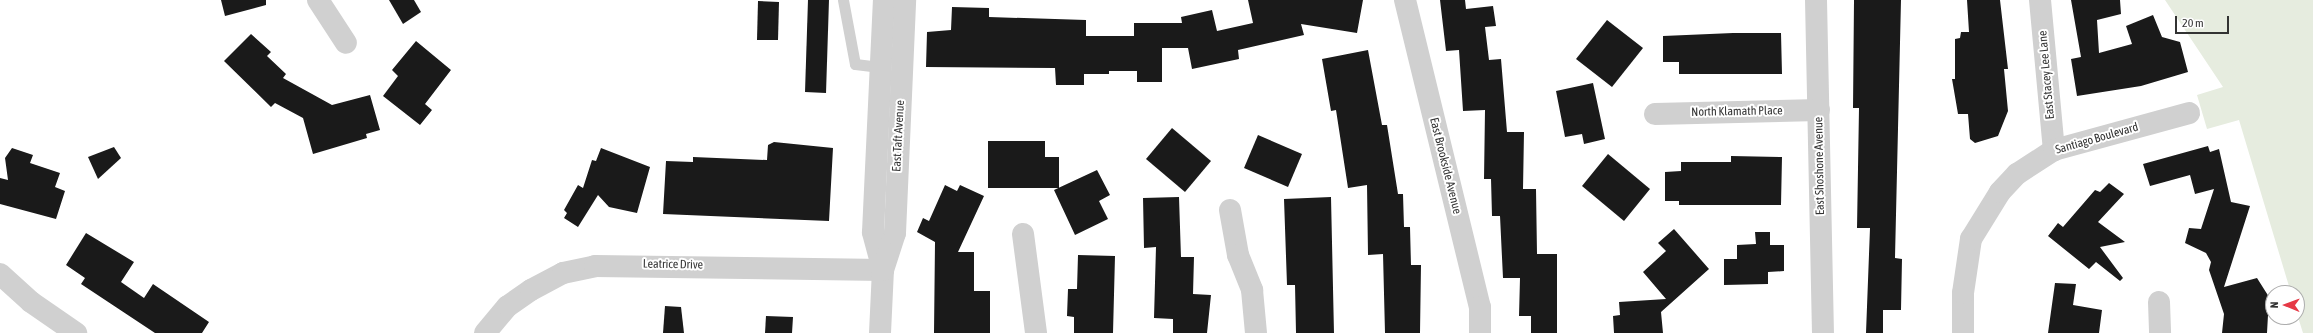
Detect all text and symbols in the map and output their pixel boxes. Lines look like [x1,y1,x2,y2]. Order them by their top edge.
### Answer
scale bar [2177,8,2231,34]
text: 20 m [2182,16,2204,30]
street label: East Stacey Lee Lane [2036,30,2058,120]
street label: East Taft Avenue [890,100,908,172]
street label: North Klamath Place [1691,104,1783,120]
street label: East Brookside Avenue [1426,116,1464,216]
street label: East Shoshone Avenue [1812,117,1828,215]
street label: Santiago Boulevard [2054,120,2140,158]
street label: Leatrice Drive [643,257,703,273]
north arrow [2265,285,2305,325]
text: N [2268,301,2280,308]

